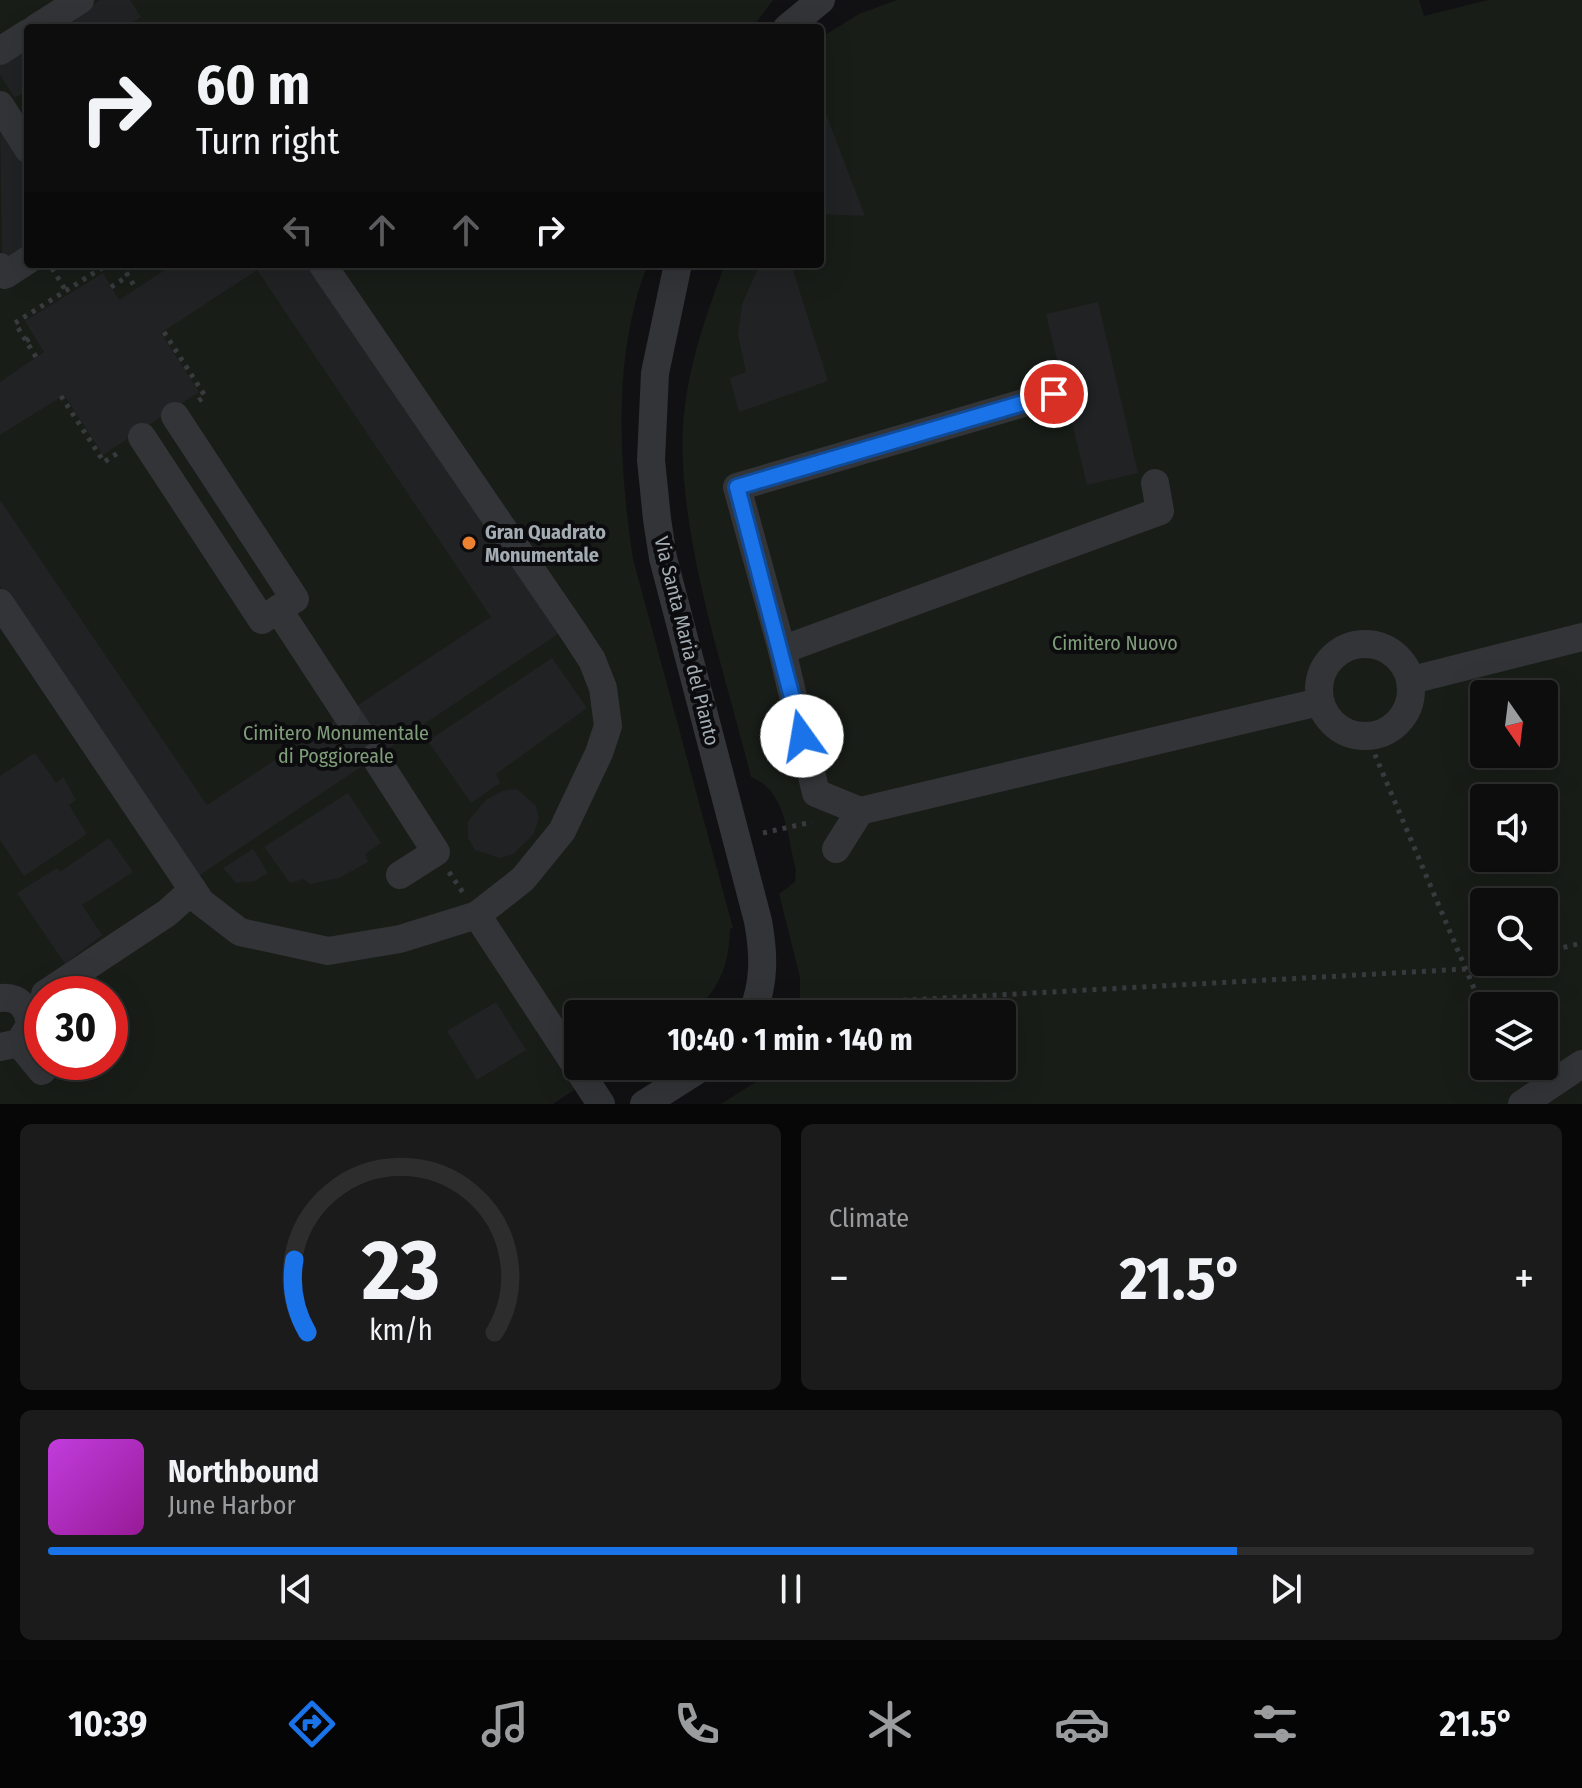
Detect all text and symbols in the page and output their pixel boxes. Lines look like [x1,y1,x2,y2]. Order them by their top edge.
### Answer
text: 60 m [196,52,310,119]
icon: right [64,56,168,160]
text: Turn right [196,120,339,164]
icon: left [276,208,320,252]
icon: ahead [360,208,404,252]
icon: ahead [444,208,488,252]
icon: right [528,208,572,252]
pin [1020,360,1088,428]
icon: arrive [1032,372,1076,416]
place label: Gran Quadrato Monumentale [485,520,606,567]
marker: Gran Quadrato Monumentale [460,534,478,552]
street label: Via Santa Maria del Pianto [649,534,725,748]
park label: Cimitero Nuovo [1052,631,1178,655]
north arrow [1470,680,1558,768]
map controls [1470,680,1558,1080]
position arrow [760,694,844,778]
park label: Cimitero Monumentale di Poggioreale [243,721,429,768]
button: sound [1470,784,1558,872]
button: search [1470,888,1558,976]
speed limit sign: 30 [24,976,128,1080]
button: layers [1470,992,1558,1080]
text: 10:40 · 1 min · 140 m [667,1022,913,1058]
text: Climate [829,1203,909,1234]
text: 23 [361,1221,439,1321]
text: 21.5° [1120,1243,1243,1315]
text: − [829,1252,849,1305]
text: + [1514,1252,1534,1305]
text: km/h [369,1313,432,1348]
text: Northbound [168,1454,319,1490]
text: June Harbor [168,1490,296,1521]
icon: previous [274,1567,318,1611]
icon: pause [769,1567,813,1611]
icon: next [1264,1567,1308,1611]
icon: directions [284,1696,340,1752]
icon: music [477,1696,533,1752]
icon: phone [669,1696,725,1752]
icon: climate [862,1696,918,1752]
icon: car [1054,1696,1110,1752]
icon: filters [1247,1696,1303,1752]
text: 10:39 [68,1702,147,1746]
text: 21.5° [1440,1702,1514,1746]

